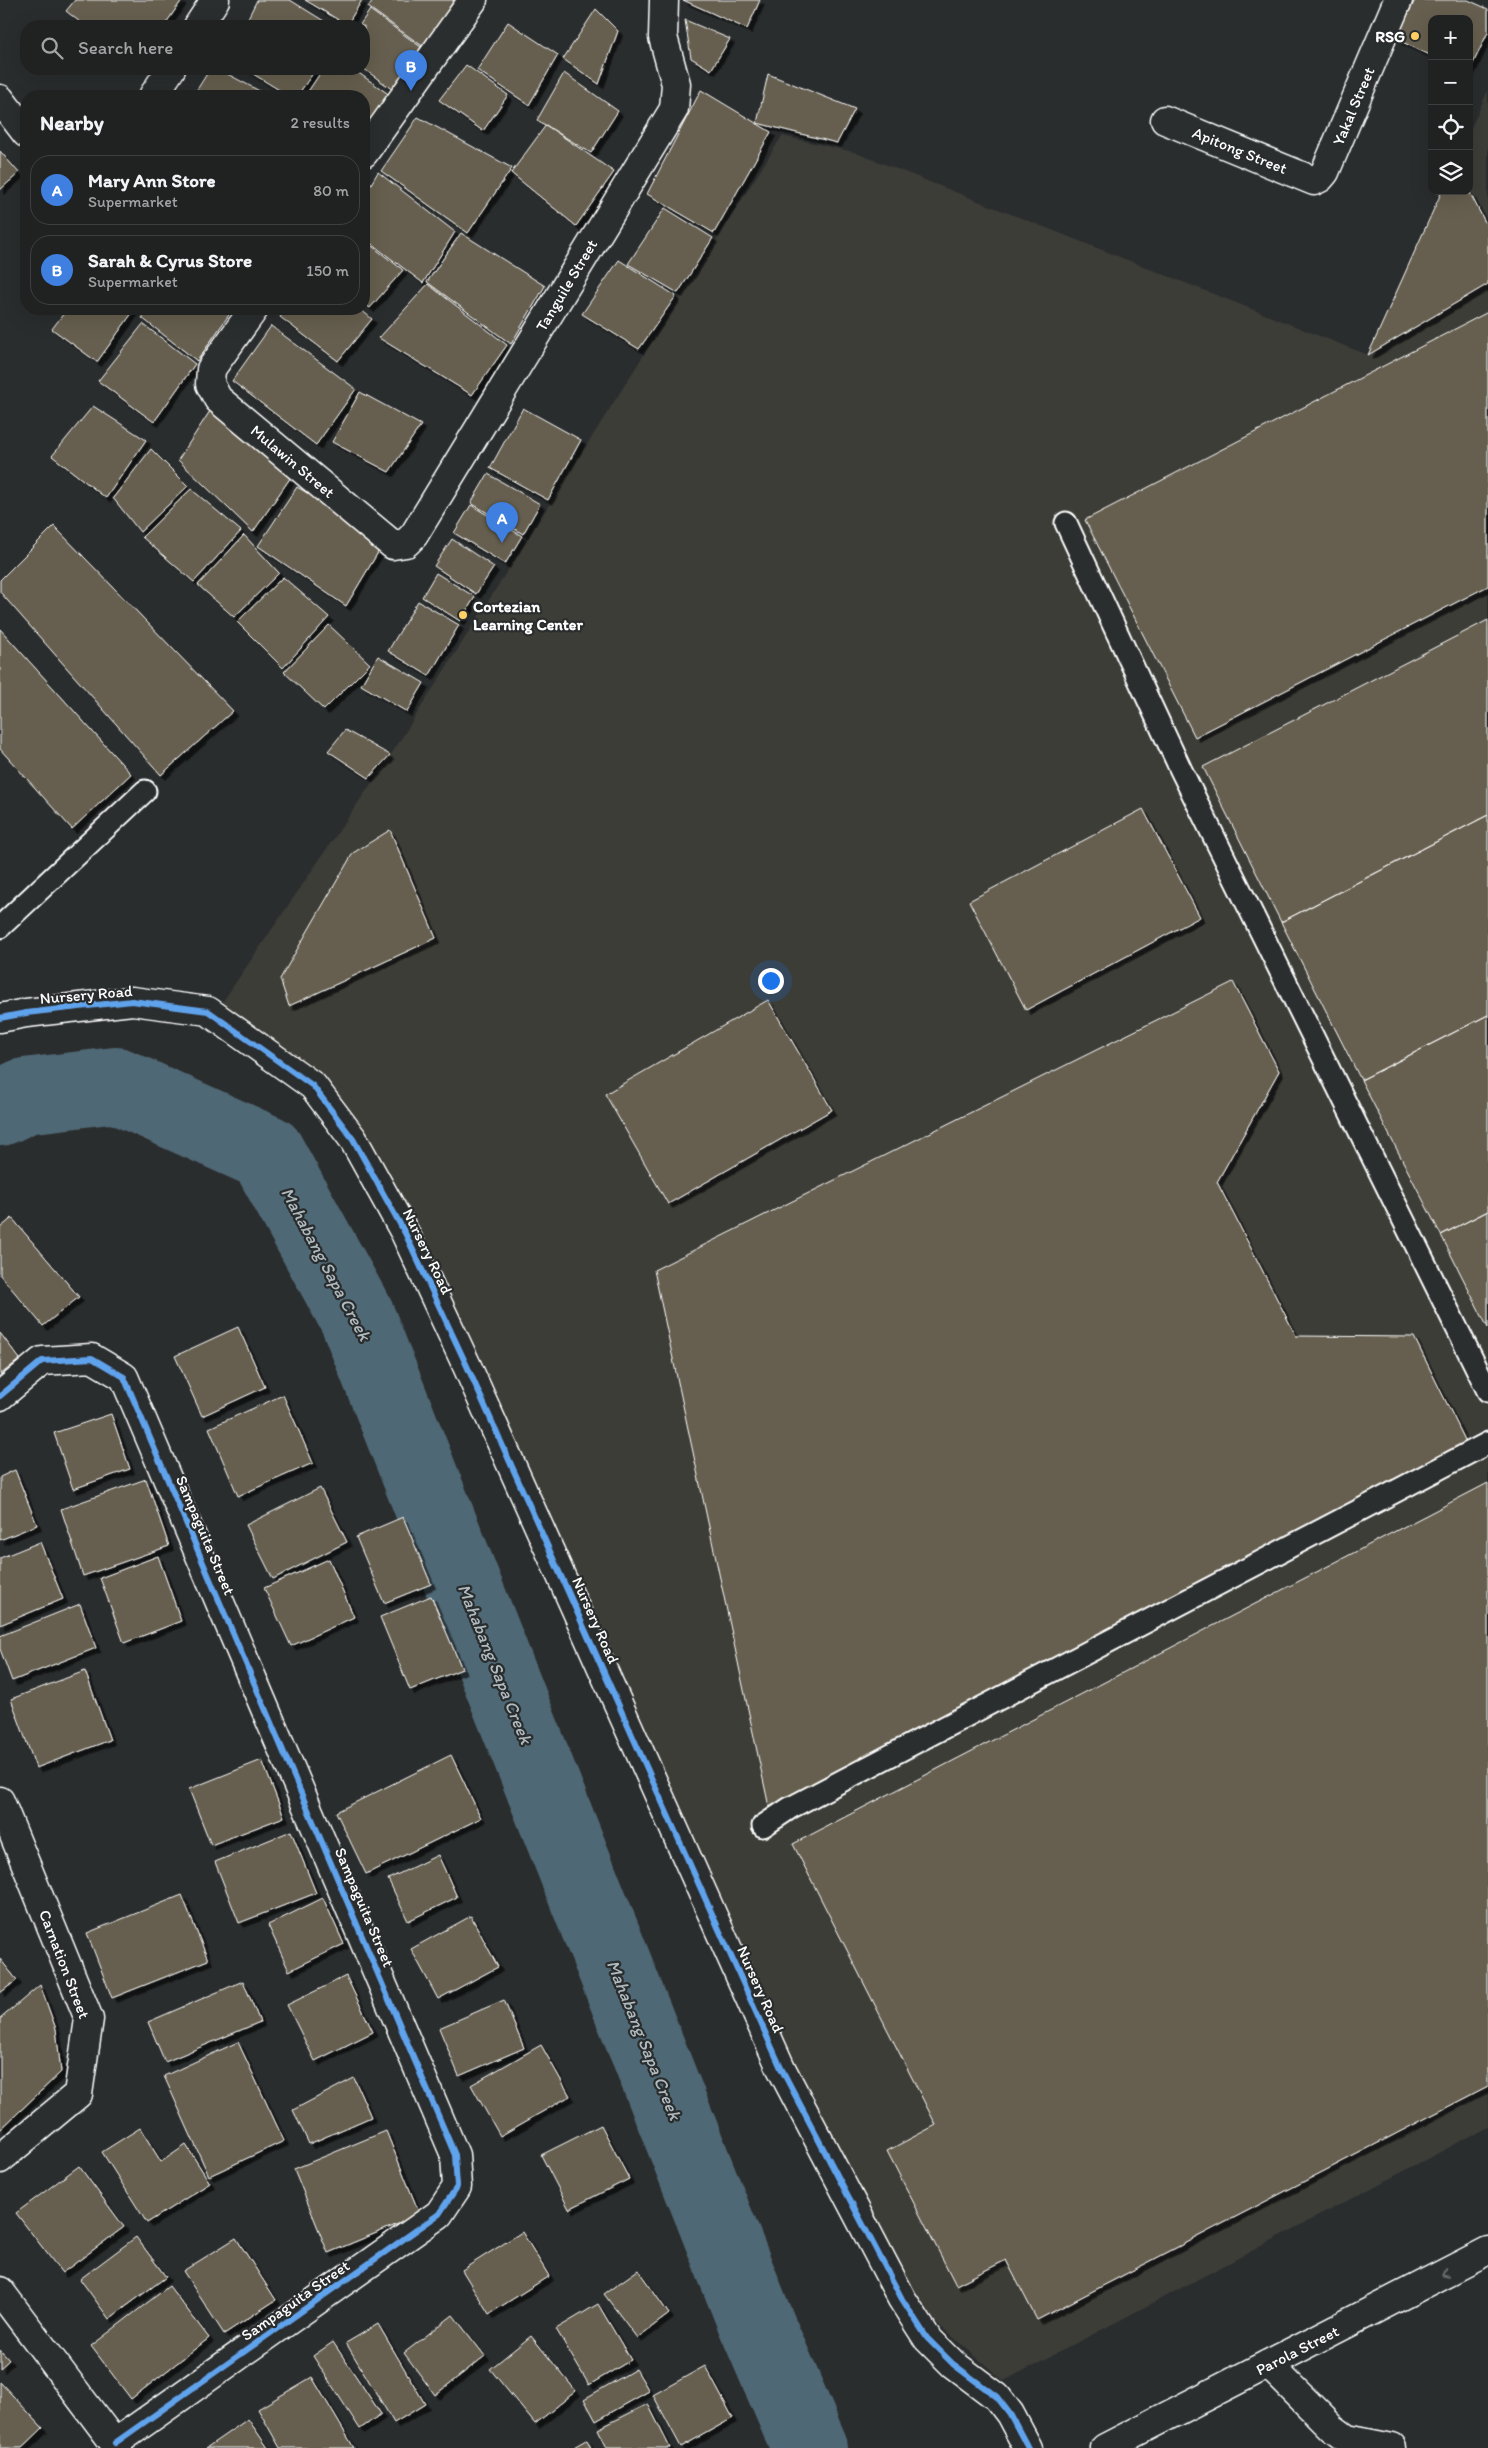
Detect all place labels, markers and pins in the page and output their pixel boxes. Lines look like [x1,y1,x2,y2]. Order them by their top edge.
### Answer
place label: RSG [1375,27,1405,46]
marker: RSG [1409,30,1421,42]
pin: B [395,50,427,91]
pin: A [486,502,518,543]
place label: Cortezian Learning Center [473,597,583,635]
marker: Cortezian Learning Center [457,609,469,621]

